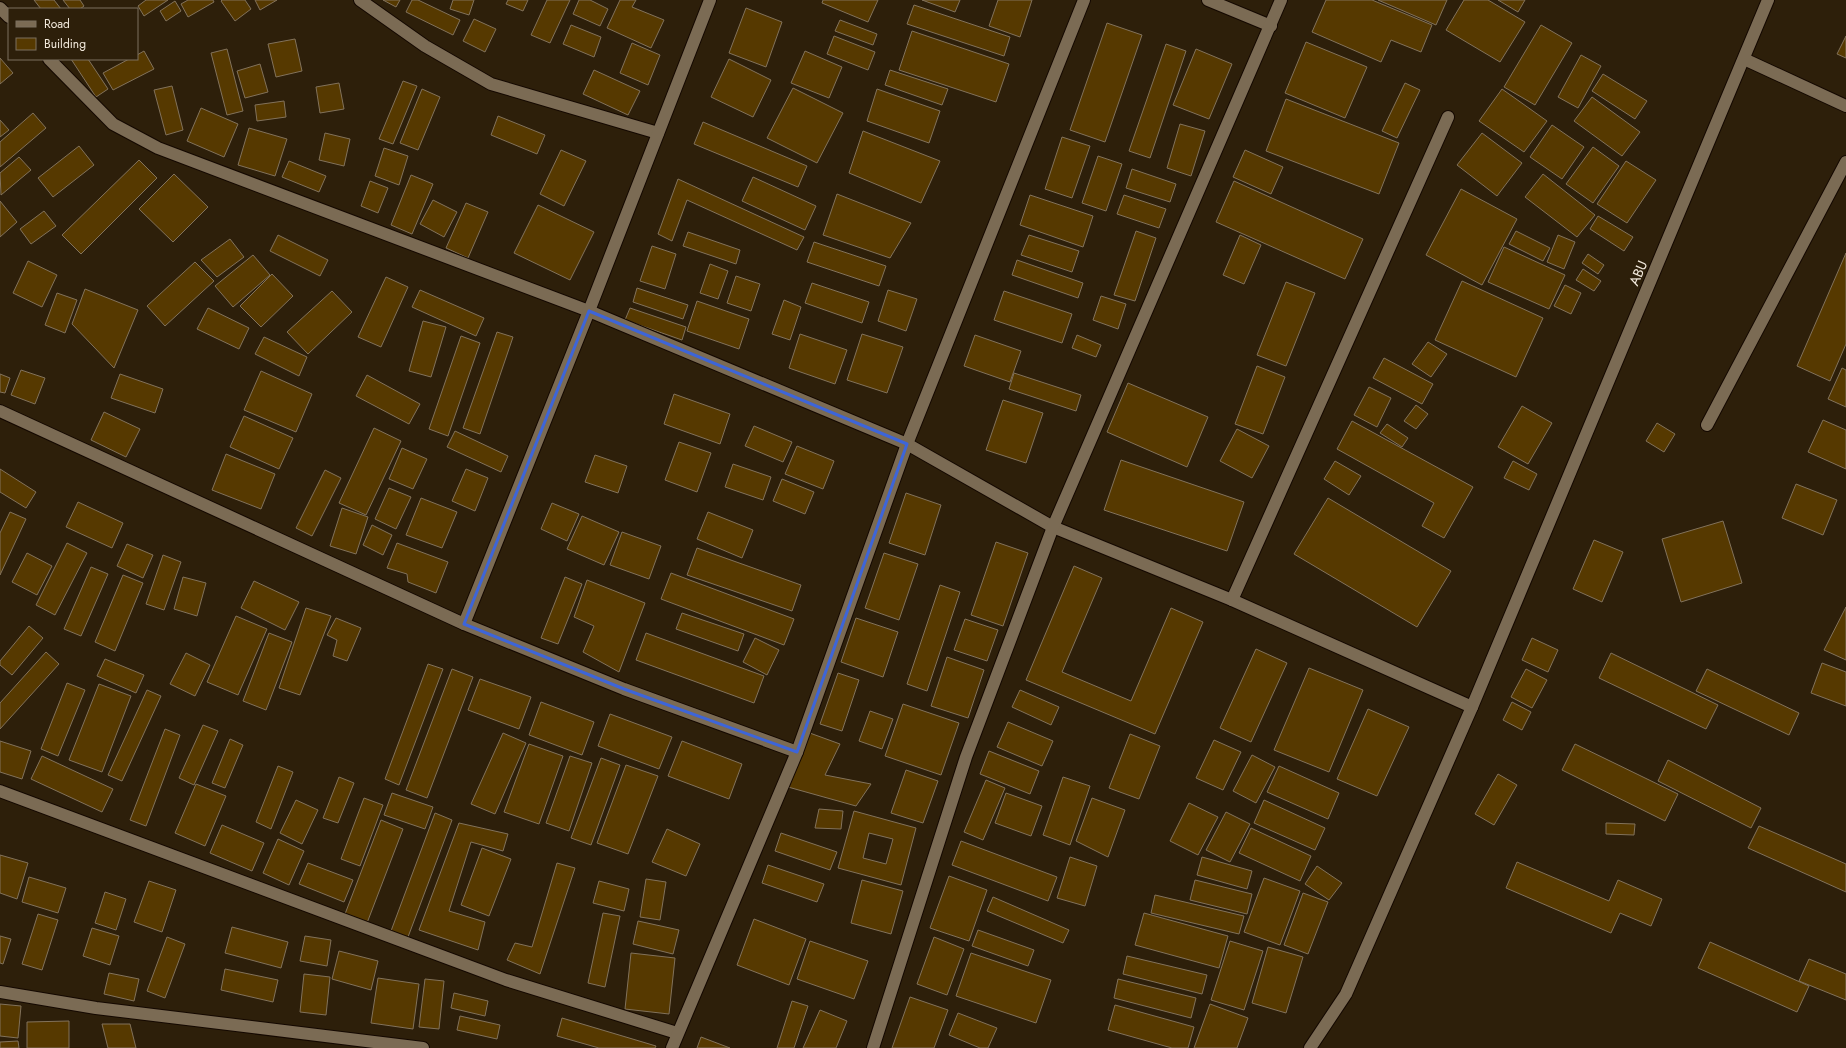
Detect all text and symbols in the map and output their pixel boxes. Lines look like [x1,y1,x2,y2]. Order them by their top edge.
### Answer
legend [8,8,138,60]
text: Road [44,15,70,33]
text: Building [44,35,86,53]
street label: ABU [1624,257,1652,289]

